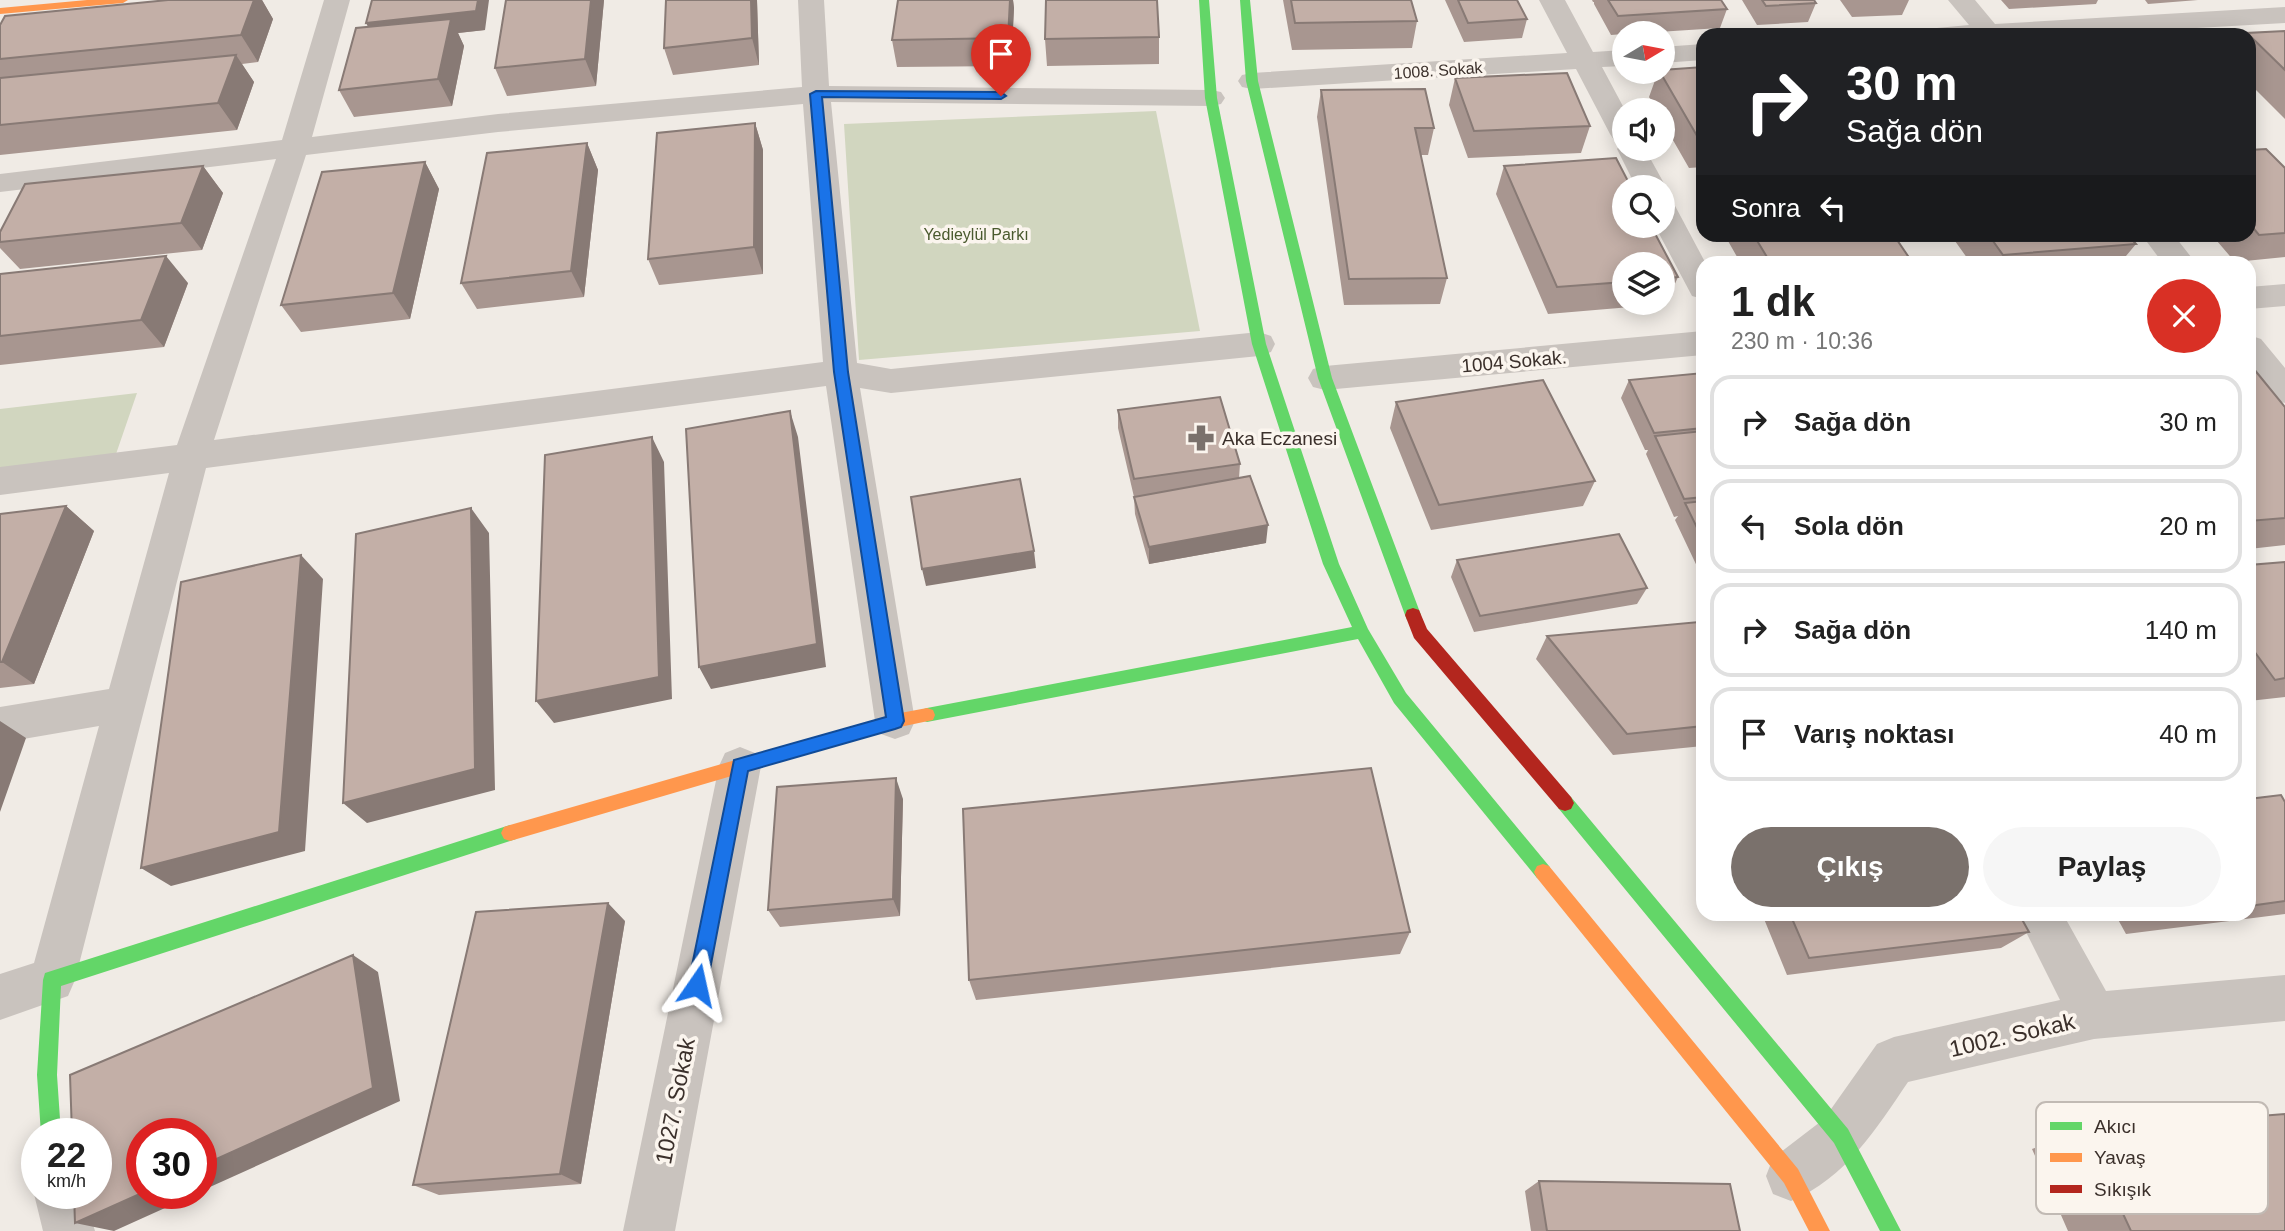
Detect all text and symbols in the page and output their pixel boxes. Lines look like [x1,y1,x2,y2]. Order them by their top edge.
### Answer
north arrow [1612,21,1675,84]
map controls [1612,21,1675,315]
pin [971,24,1031,96]
icon: arrive [982,35,1020,73]
icon: right [1731,56,1822,147]
text: 30 m [1846,56,1958,110]
street label: 1008. Sokak [1393,59,1484,82]
button: sound [1612,98,1675,161]
text: Sağa dön [1846,113,1983,149]
button: search [1612,175,1675,238]
icon: left [1814,189,1852,227]
text: Sonra [1731,193,1800,223]
park label: Yedieylül Parkı [923,226,1029,243]
button: layers [1612,252,1675,315]
text: 1 dk [1731,278,1815,325]
button: close [2147,279,2221,353]
text: 230 m · 10:36 [1731,328,1873,354]
street label: 1004 Sokak. [1461,346,1568,377]
icon: right [1735,403,1773,441]
text: Sağa dön [1794,407,1911,437]
text: 30 m [2159,407,2217,437]
pharmacy icon: Aka Eczanesi [1186,423,1216,453]
place label: Aka Eczanesi [1222,428,1337,449]
icon: left [1735,507,1773,545]
text: Sola dön [1794,511,1904,541]
text: 20 m [2159,511,2217,541]
icon: right [1735,611,1773,649]
text: Sağa dön [1794,615,1911,645]
text: 140 m [2145,615,2217,645]
icon: arrive [1735,715,1773,753]
text: Varış noktası [1794,719,1954,749]
text: 40 m [2159,719,2217,749]
button: Çıkış [1731,827,1969,907]
button: Paylaş [1983,827,2221,907]
position arrow [660,948,734,1022]
street label: 1002. Sokak [1947,1008,2078,1062]
street label: 1027. Sokak [650,1035,700,1166]
legend [2036,1102,2268,1214]
text: Akıcı [2094,1116,2136,1137]
speed limit sign: 30 [126,1118,217,1209]
text: 22 [47,1135,86,1174]
text: Yavaş [2094,1147,2145,1168]
text: km/h [47,1171,86,1191]
text: Sıkışık [2094,1179,2152,1200]

